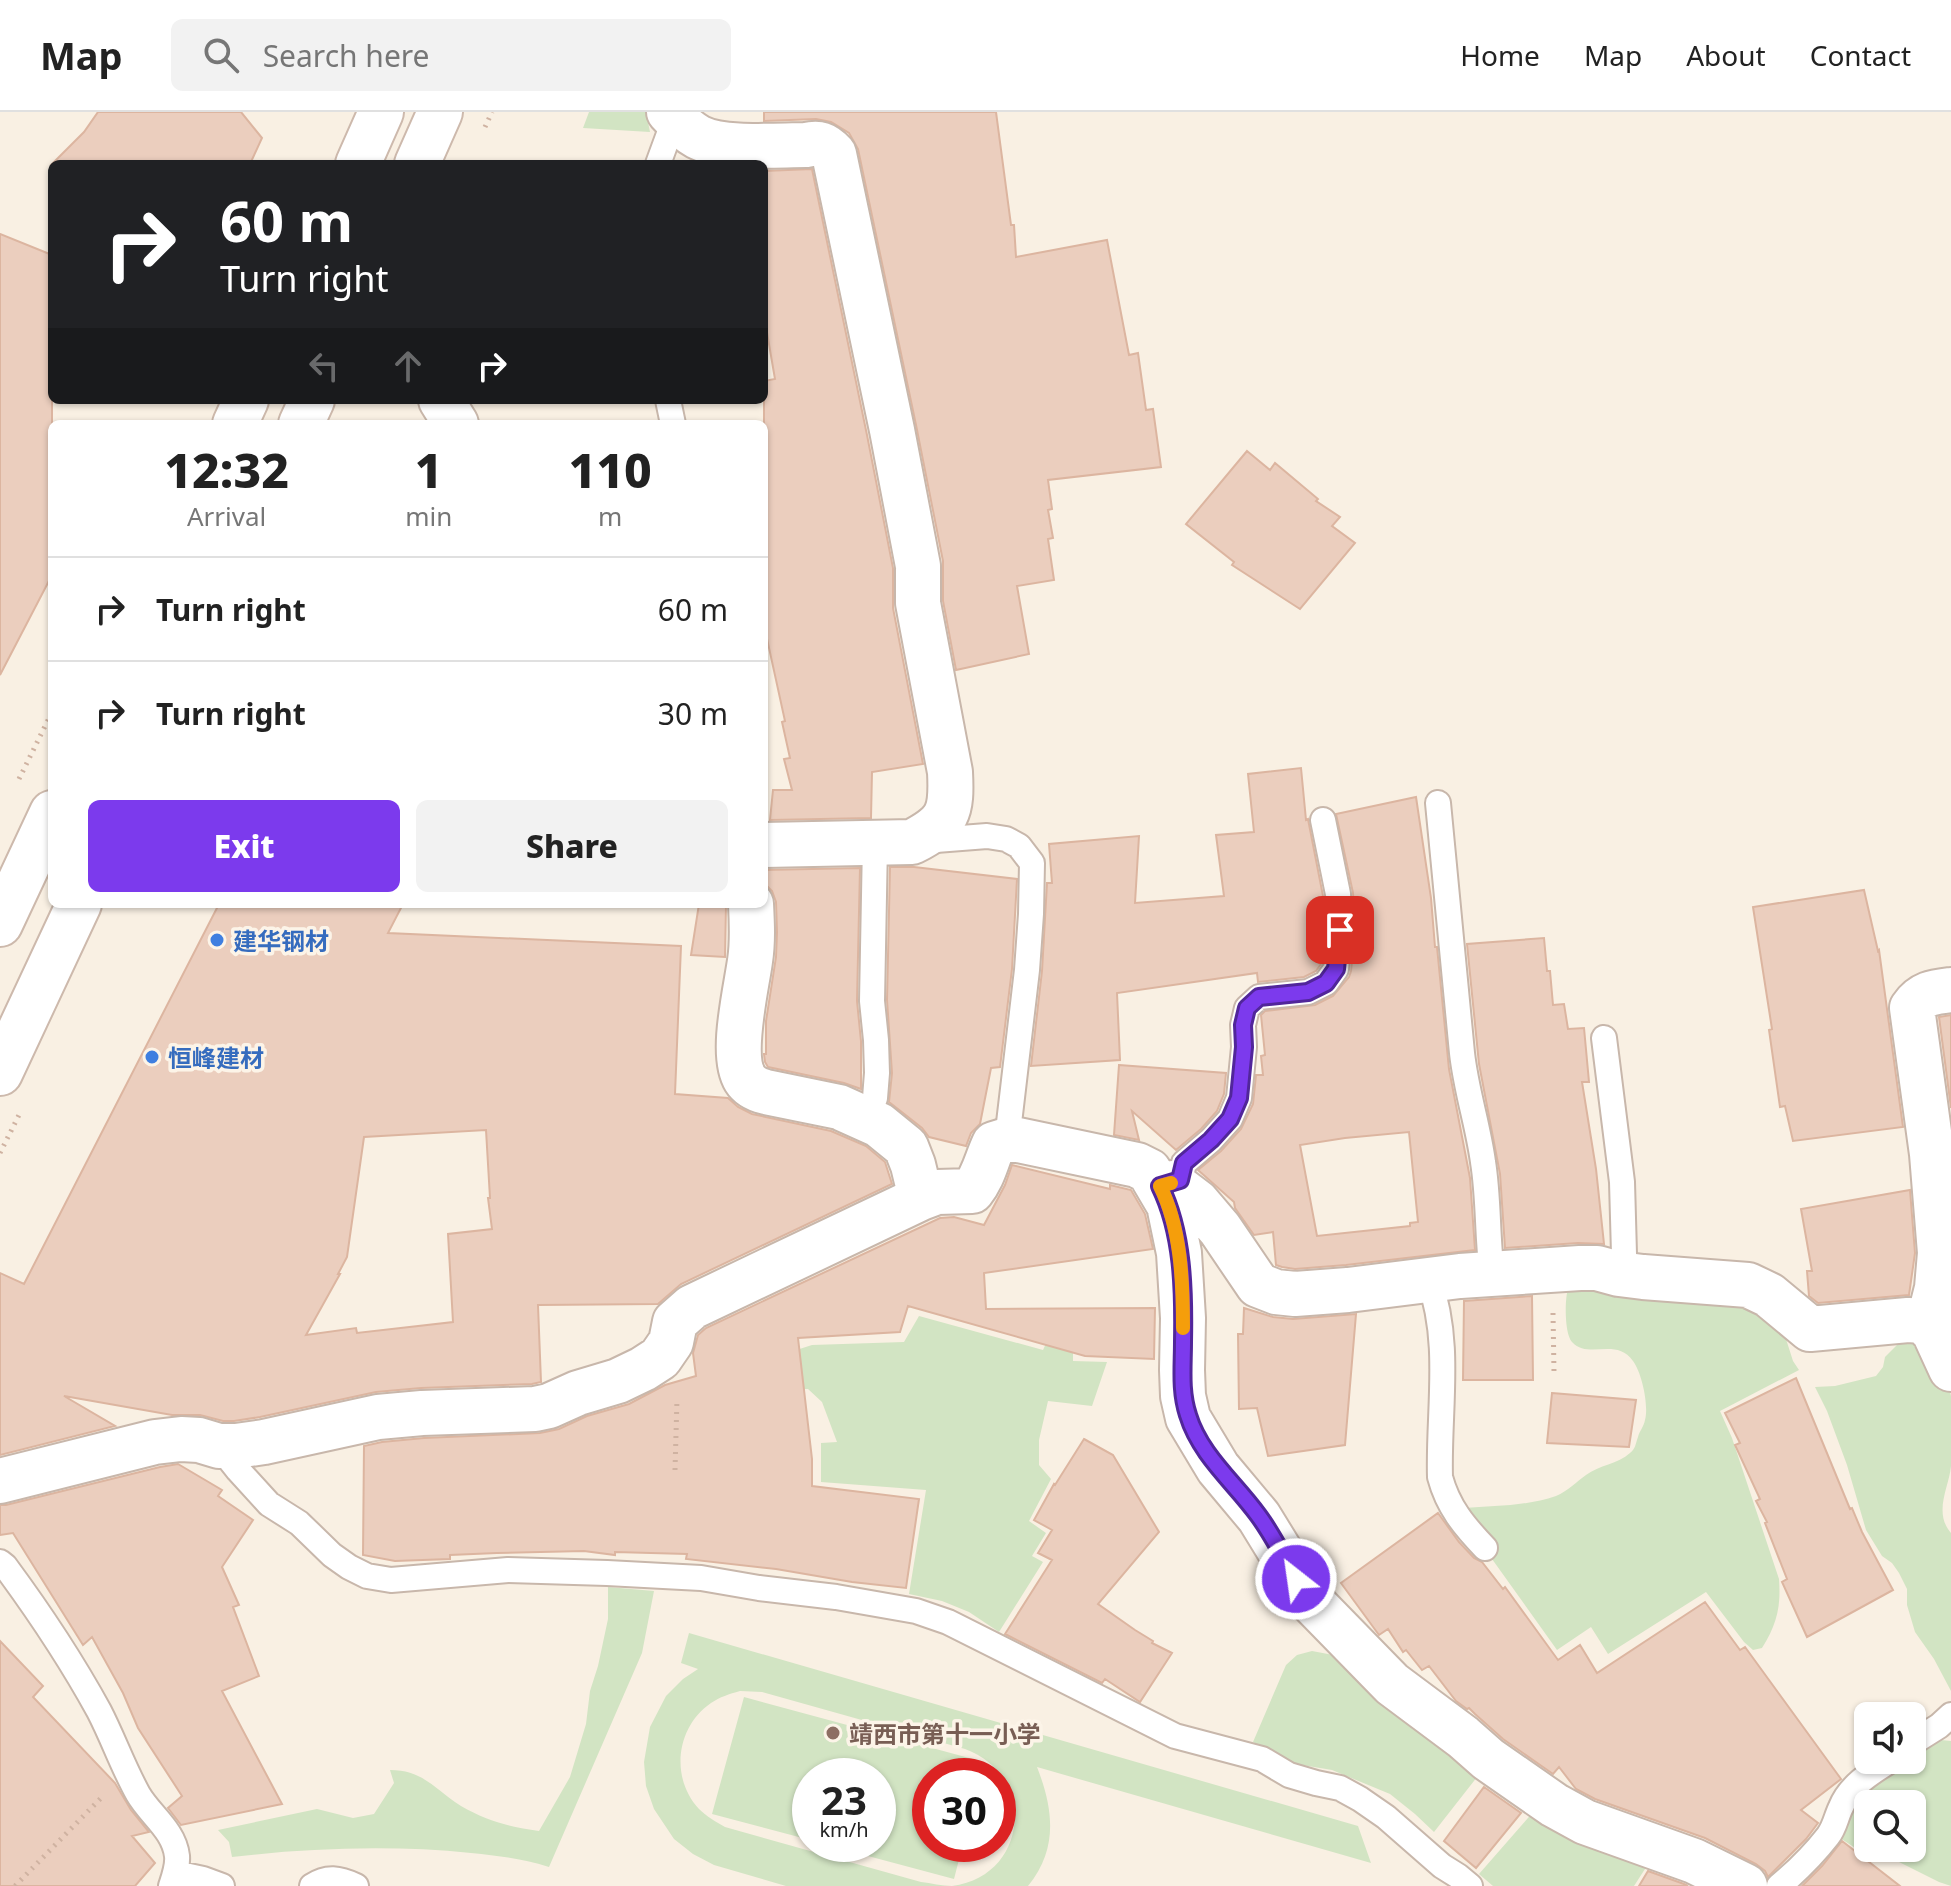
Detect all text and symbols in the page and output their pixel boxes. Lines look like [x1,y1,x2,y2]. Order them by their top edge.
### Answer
search box [171,19,731,91]
text: Map [40,29,123,81]
icon: search [199,33,243,77]
text: Search here [263,35,430,76]
text: Home [1460,36,1540,74]
text: Map [1584,36,1642,74]
text: About [1686,36,1766,74]
text: Contact [1810,36,1911,74]
text: 60 m [220,182,353,258]
icon: right [88,192,192,296]
text: Turn right [220,254,388,303]
icon: left [302,344,346,388]
icon: ahead [386,344,430,388]
icon: right [470,344,514,388]
text: 12:32 [164,437,289,502]
text: 1 [415,437,443,502]
text: 110 [569,437,652,502]
text: Arrival [187,498,266,534]
text: min [405,498,452,534]
text: m [598,498,622,534]
icon: right [88,587,132,631]
text: Turn right [156,589,306,630]
text: 60 m [658,589,728,630]
icon: right [88,691,132,735]
text: Turn right [156,693,306,734]
text: 30 m [658,693,728,734]
button: Exit [88,800,400,892]
button: Share [416,800,728,892]
pin [1306,896,1374,964]
icon: arrive [1318,908,1362,952]
place label: 建华钢材 [233,924,329,957]
marker: 建华钢材 [208,931,226,949]
place label: 恒峰建材 [168,1041,264,1074]
marker: 恒峰建材 [143,1048,161,1066]
position arrow [1254,1537,1338,1621]
map controls [1854,1702,1926,1862]
button: sound [1854,1702,1926,1774]
place label: 靖西市第十一小学 [849,1717,1041,1750]
marker: 靖西市第十一小学 [824,1724,842,1742]
speed limit sign: 30 [912,1758,1016,1862]
text: 23 [821,1772,867,1827]
button: search [1854,1790,1926,1862]
text: km/h [819,1816,869,1843]

